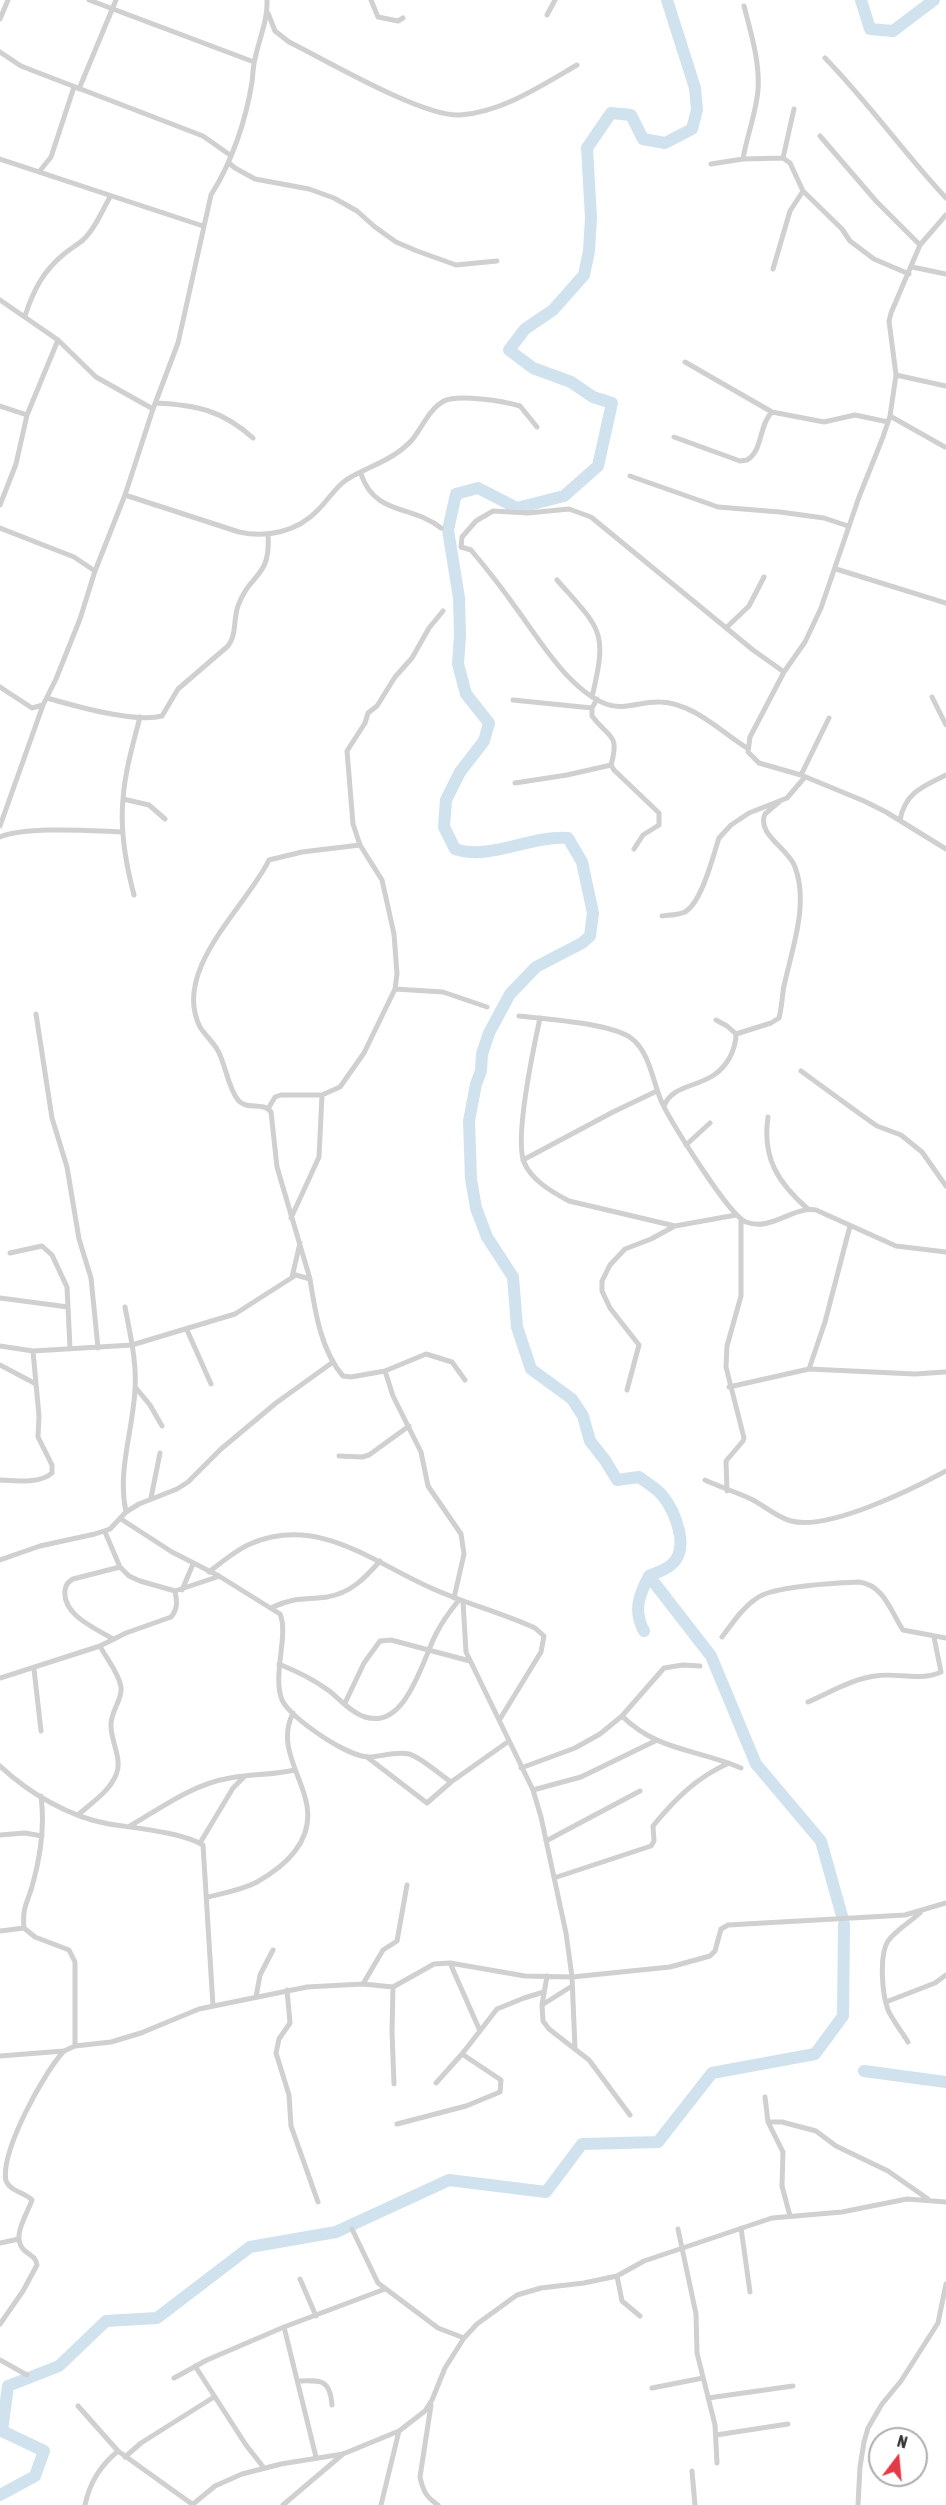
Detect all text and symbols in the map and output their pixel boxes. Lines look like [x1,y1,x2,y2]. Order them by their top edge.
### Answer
north arrow [868,2427,928,2487]
text: N [895,2432,909,2452]

